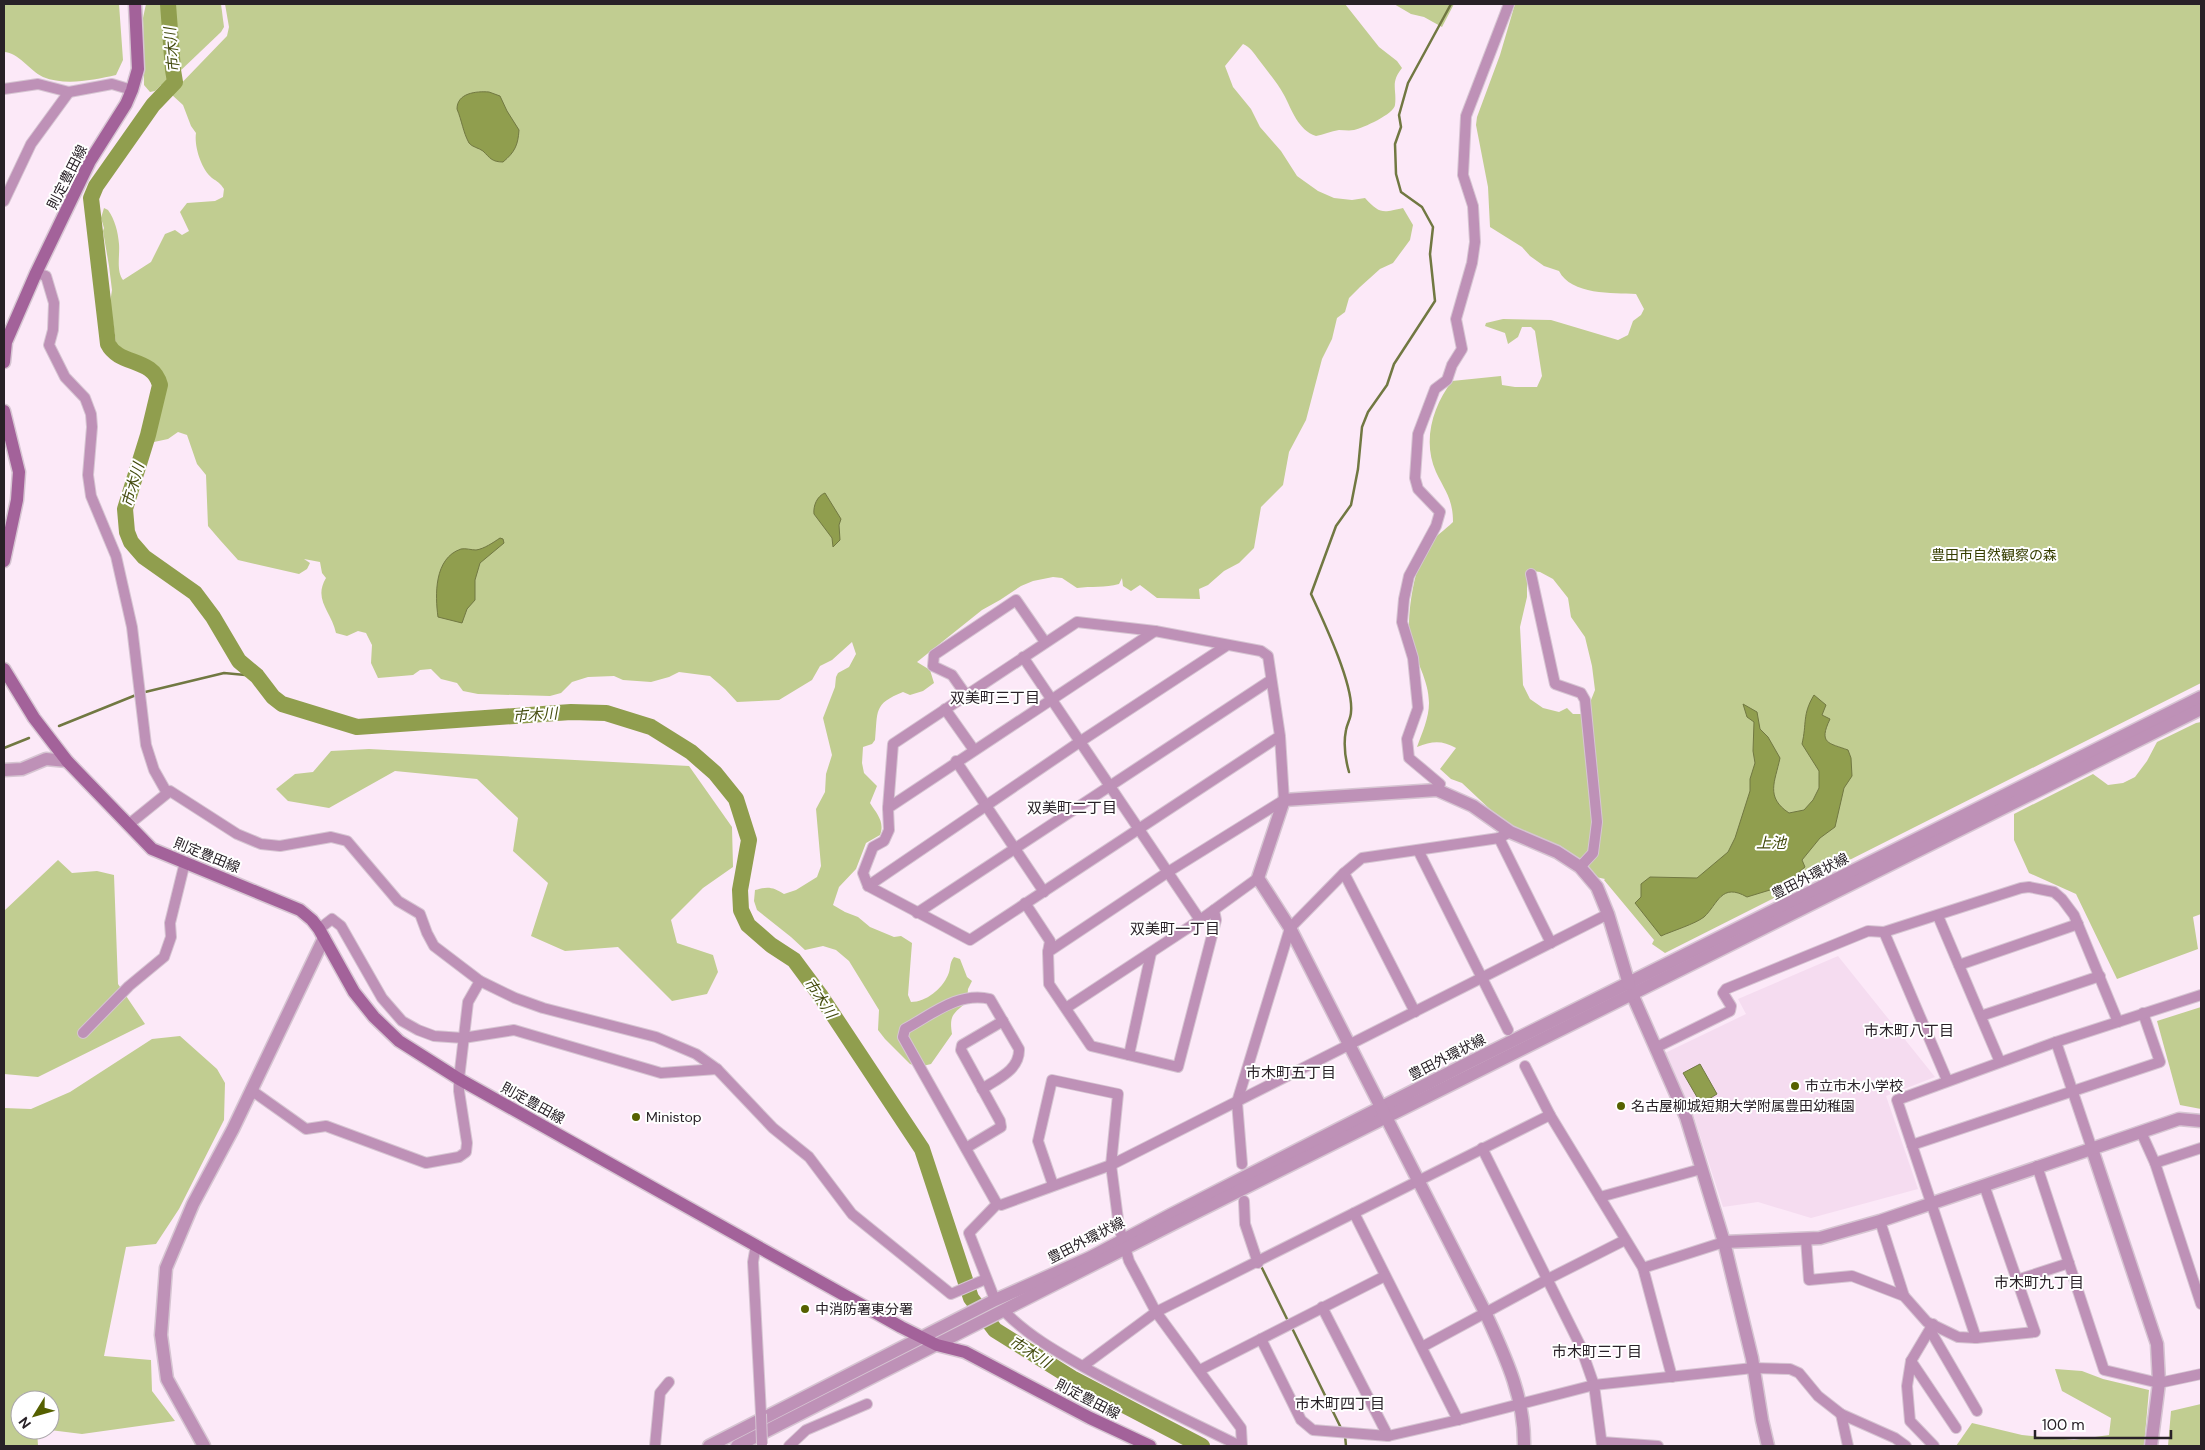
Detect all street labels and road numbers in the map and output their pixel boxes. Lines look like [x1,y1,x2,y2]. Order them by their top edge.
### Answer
street label: 則定豊田線 [43,142,91,212]
street label: 則定豊田線 [171,834,243,876]
street label: 豊田外環状線 [1768,849,1852,903]
street label: 豊田外環状線 [1405,1030,1489,1084]
street label: 則定豊田線 [498,1078,568,1128]
street label: 豊田外環状線 [1044,1213,1128,1267]
street label: 則定豊田線 [1053,1375,1123,1423]

